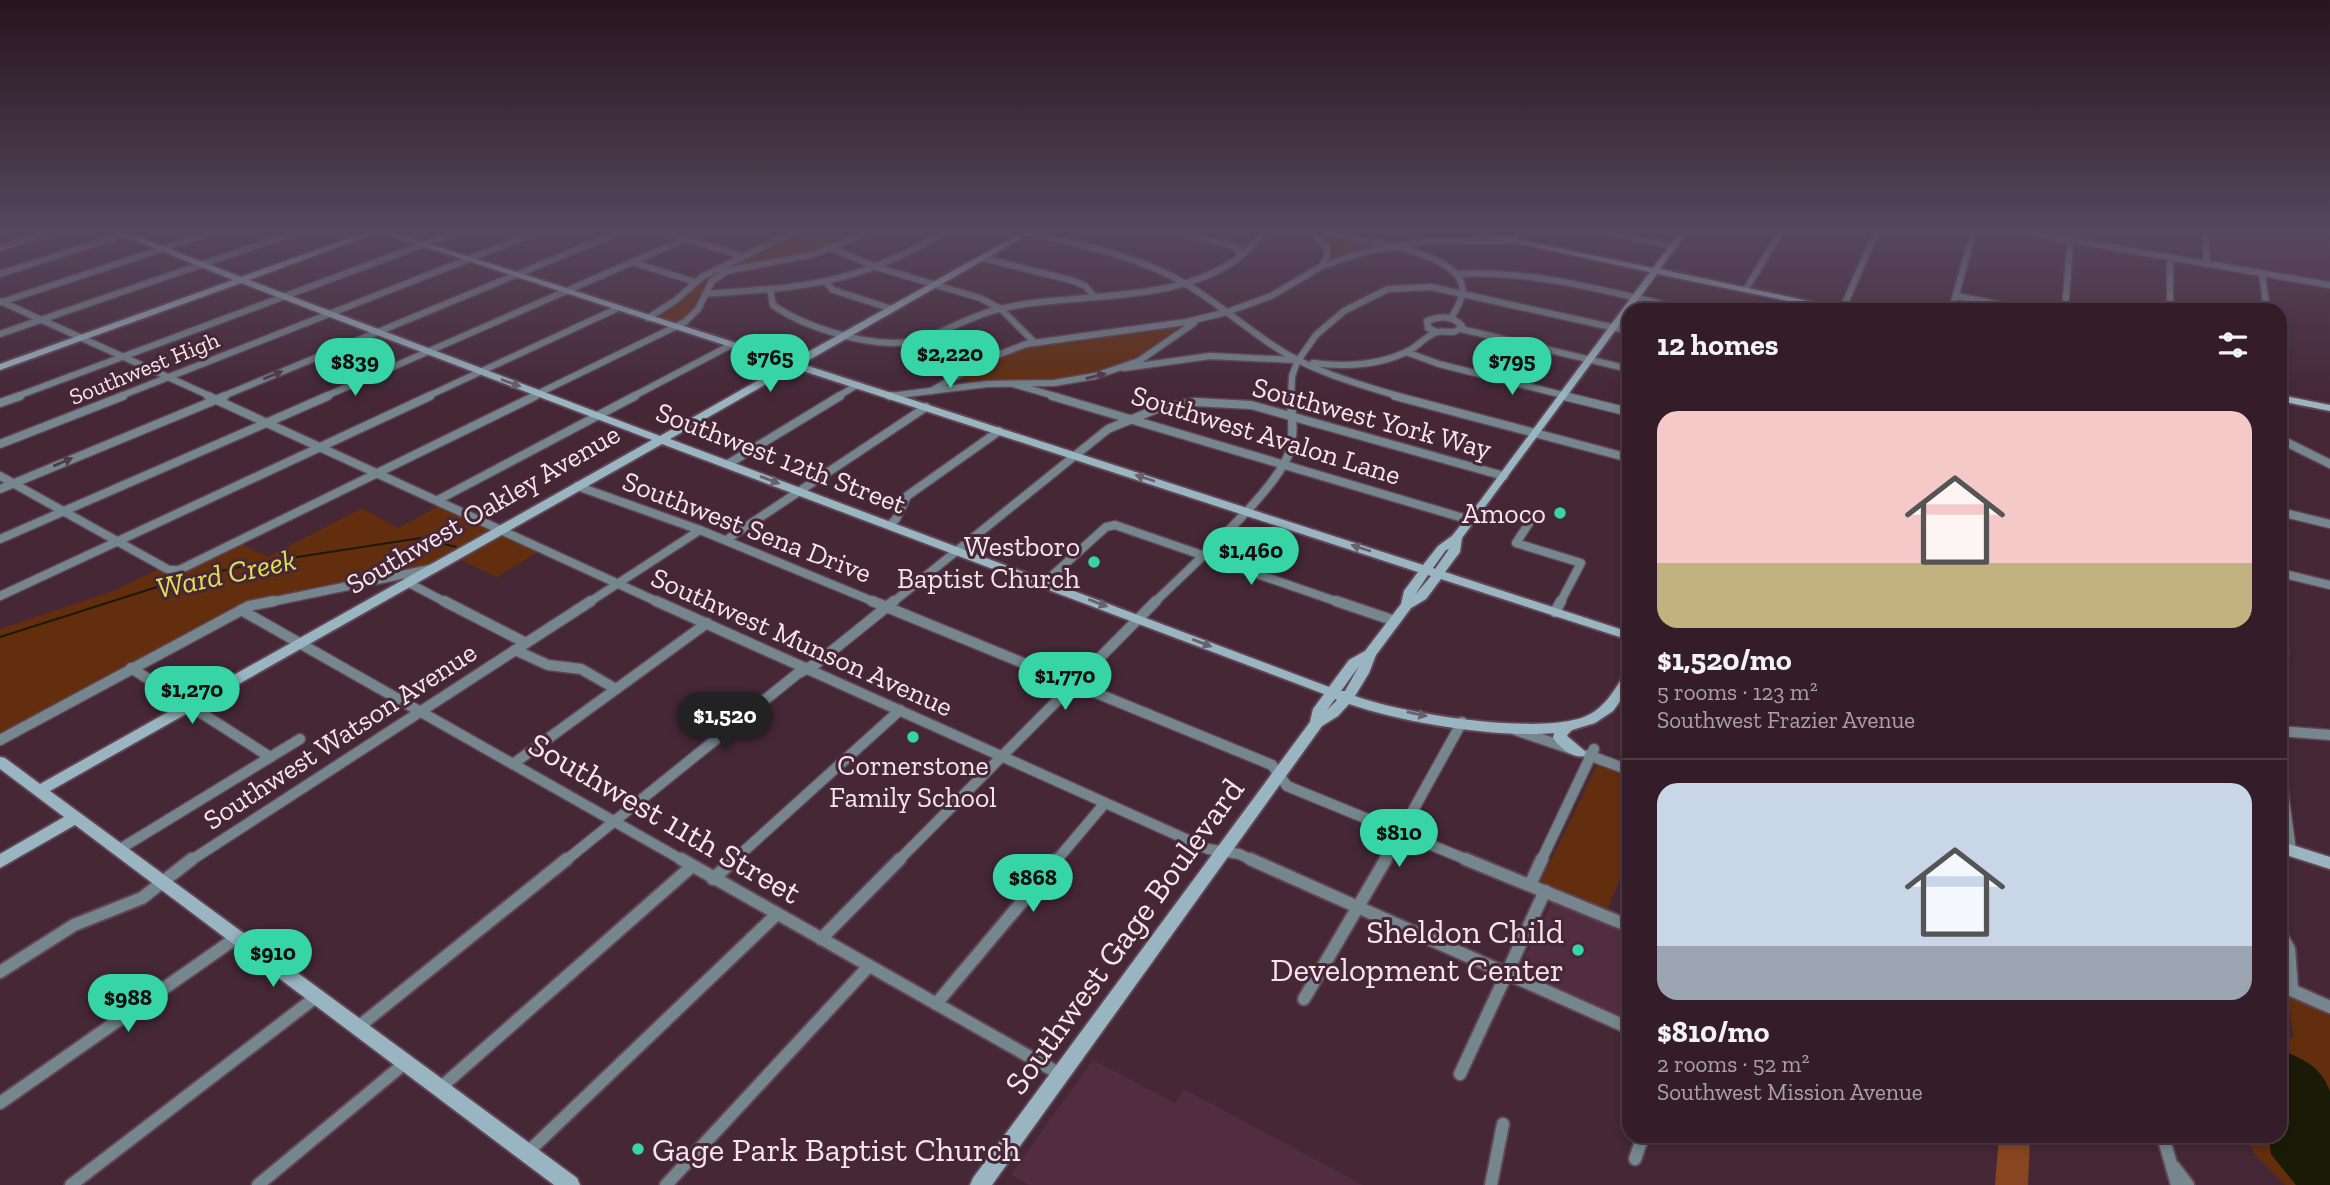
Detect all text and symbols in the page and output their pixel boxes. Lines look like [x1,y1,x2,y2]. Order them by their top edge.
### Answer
street label: Southwest High [65,325,223,411]
icon: filters [2214,326,2252,364]
text: 12 homes [1657,327,1779,363]
pin: $2,220 [893,330,1007,390]
pin: $765 [729,334,811,394]
pin: $839 [314,338,396,398]
pin: $795 [1471,338,1553,397]
text: $2,220 [917,339,983,367]
text: $765 [746,343,794,371]
text: $795 [1489,346,1536,374]
text: $839 [331,347,379,375]
one-way arrow [263,370,284,381]
one-way arrow [1085,370,1107,381]
street label: Southwest York Way [1249,370,1496,466]
one-way arrow [501,378,522,389]
street label: Southwest Avalon Lane [1127,378,1405,492]
street label: Southwest 12th Street [651,395,911,521]
street label: Southwest Oakley Avenue [340,417,626,601]
one-way arrow [53,457,74,468]
icon: home [1892,457,2018,583]
street label: Southwest Sena Drive [618,464,876,590]
one-way arrow [1134,472,1155,483]
one-way arrow [760,475,781,486]
place label: Amoco [1462,497,1546,530]
marker: Amoco [1552,505,1568,521]
pin: $1,460 [1194,528,1308,587]
place label: Westboro Baptist Church [897,530,1080,595]
text: $1,460 [1219,536,1283,564]
water label: Ward Creek [153,542,299,606]
one-way arrow [1351,543,1372,553]
marker: Westboro Baptist Church [1086,554,1102,570]
street label: Southwest Munson Avenue [646,561,958,723]
one-way arrow [1087,598,1108,609]
street label: Southwest Watson Avenue [197,635,483,837]
one-way arrow [1191,637,1212,648]
text: $1,520/mo [1657,642,1792,678]
pin: $1,770 [1008,652,1122,712]
text: $1,770 [1034,661,1096,689]
pin: $1,270 [135,666,249,726]
text: $1,270 [161,675,223,703]
text: 5 rooms · 123 m² [1657,678,1818,706]
pin: $1,520 [668,692,782,752]
text: $1,520 [693,701,757,729]
text: Southwest Frazier Avenue [1657,706,1915,734]
one-way arrow [1406,709,1428,720]
street label: Southwest 11th Street [522,724,809,912]
marker: Cornerstone Family School [905,729,921,745]
place label: Cornerstone Family School [829,749,997,814]
street label: Southwest Gage Boulevard [996,770,1252,1102]
pin: $810 [1358,810,1440,869]
text: $810 [1376,818,1422,846]
icon: home [1892,829,2018,955]
pin: $868 [992,855,1074,914]
text: $868 [1009,863,1057,891]
place label: Sheldon Child Development Center [1270,912,1564,989]
pin: $910 [232,930,314,989]
text: $910 [250,938,296,966]
marker: Sheldon Child Development Center [1570,942,1586,958]
pin: $988 [87,974,169,1034]
text: $988 [104,983,152,1011]
text: $810/mo [1657,1014,1769,1050]
text: 2 rooms · 52 m² [1657,1050,1809,1078]
text: Southwest Mission Avenue [1657,1078,1923,1106]
place label: Gage Park Baptist Church [652,1130,1021,1169]
marker: Gage Park Baptist Church [630,1141,646,1157]

